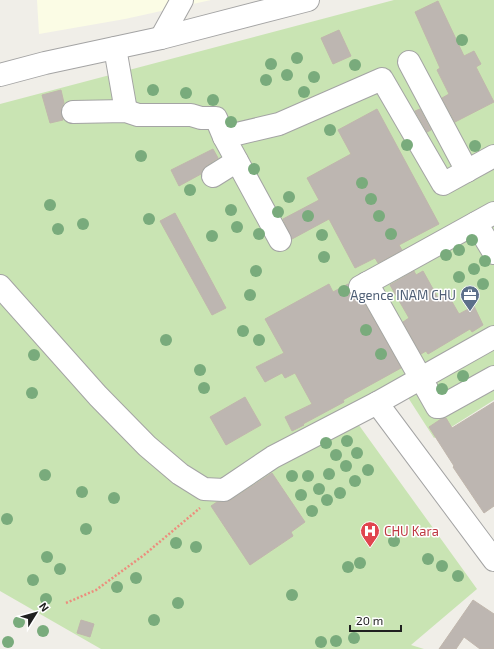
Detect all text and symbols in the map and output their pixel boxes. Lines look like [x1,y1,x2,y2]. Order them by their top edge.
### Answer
office icon: Agence INAM CHU [459,284,481,312]
place label: Agence INAM CHU [350,287,456,303]
hospital icon: CHU Kara [359,520,381,548]
place label: CHU Kara [384,523,439,539]
north arrow [16,593,56,633]
text: N [37,600,52,614]
scale bar [350,607,401,633]
text: 20 m [356,613,383,627]

